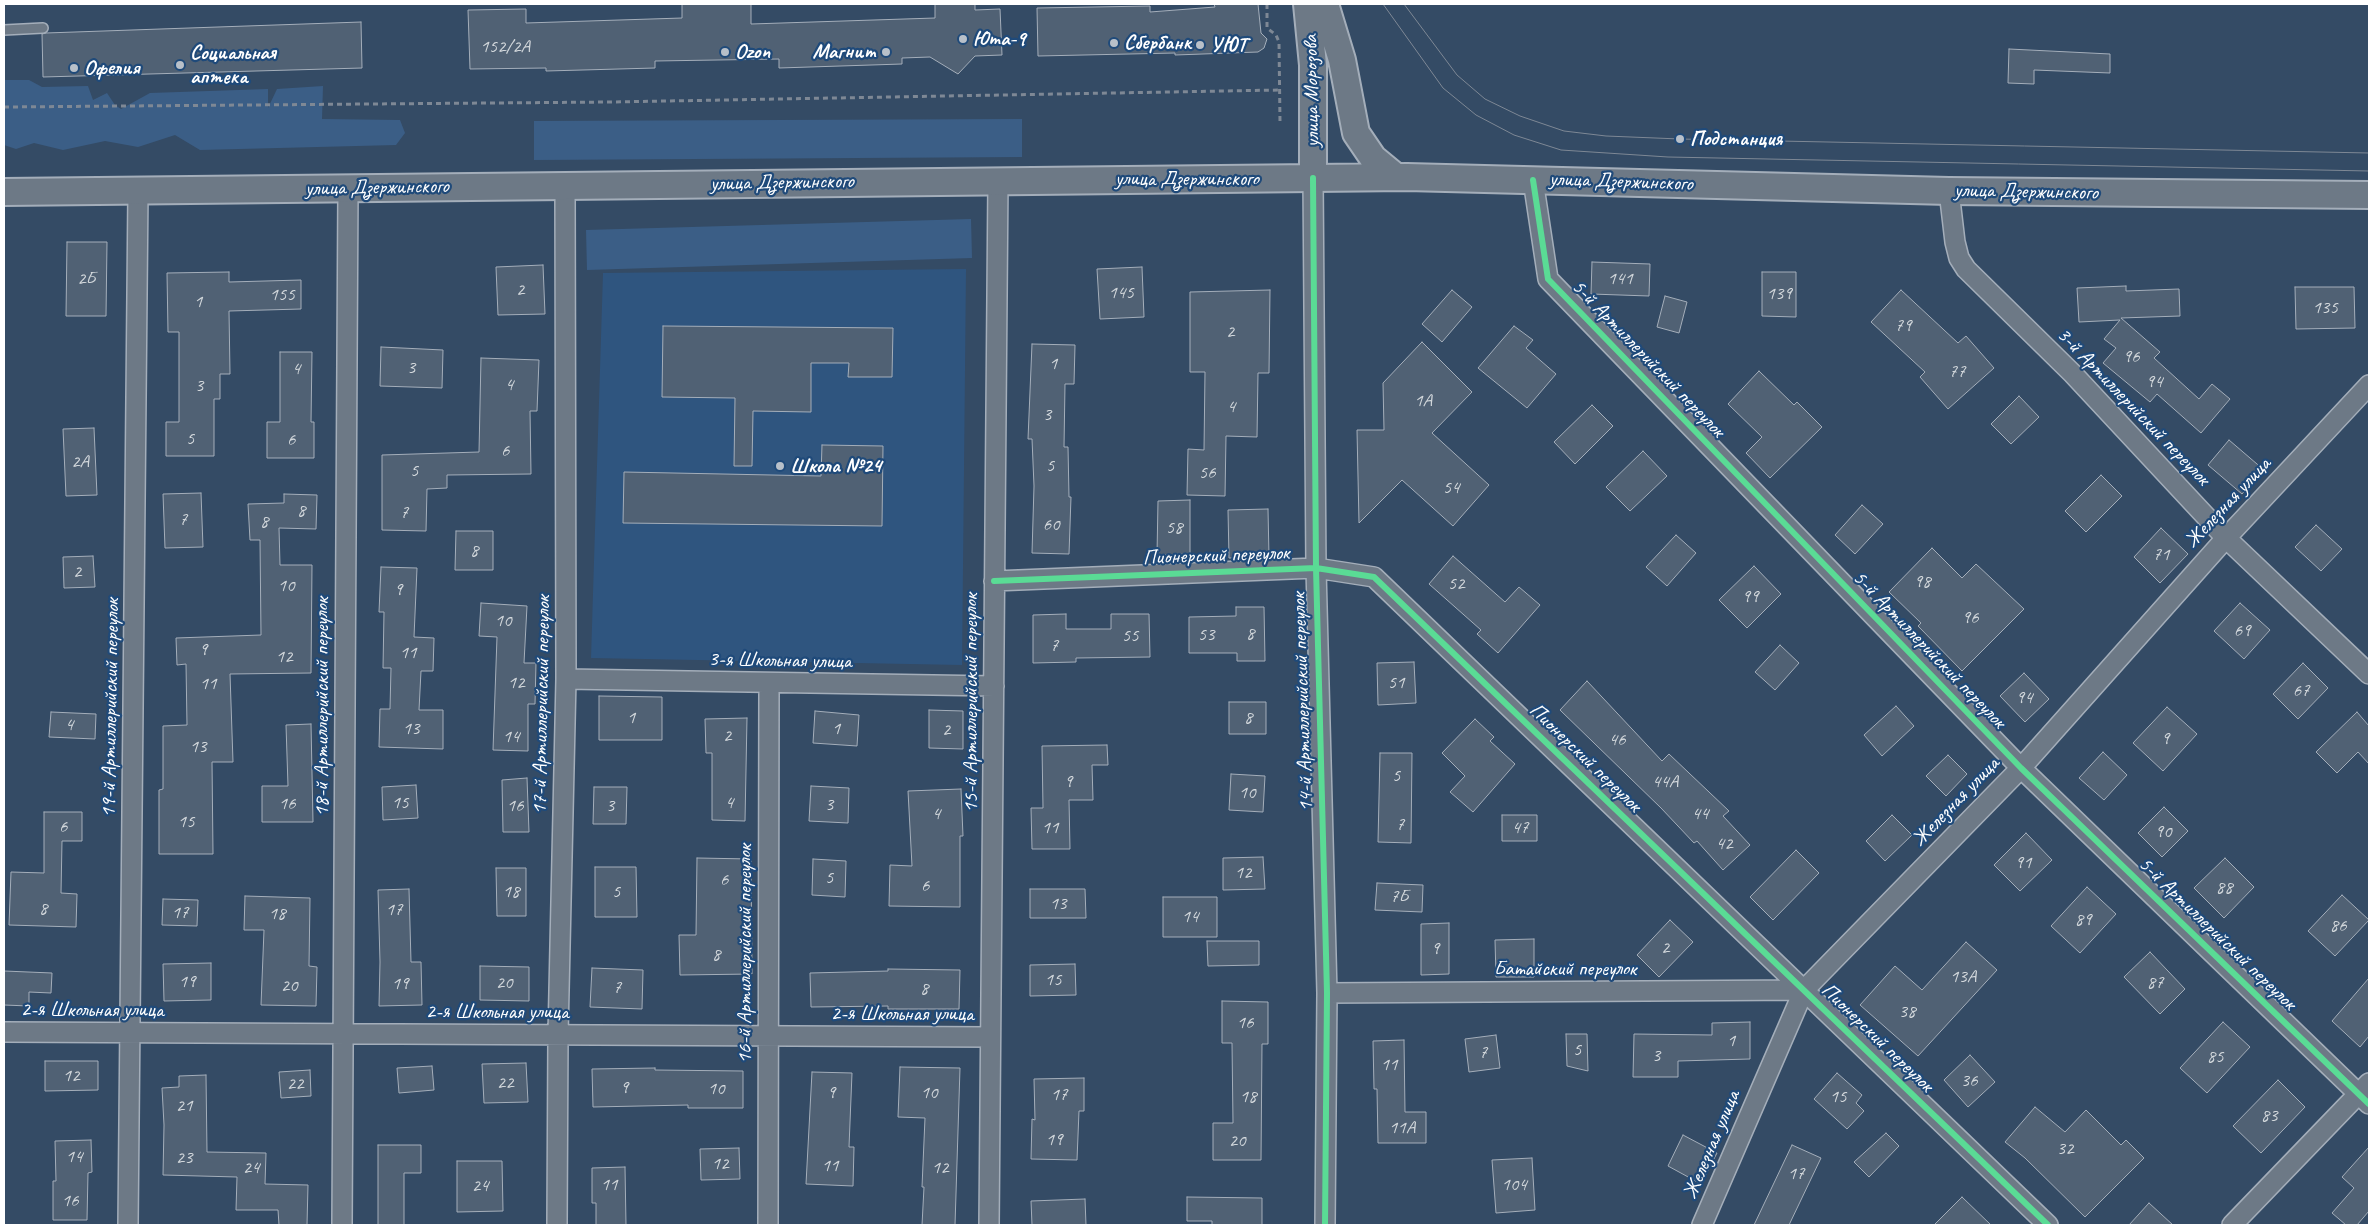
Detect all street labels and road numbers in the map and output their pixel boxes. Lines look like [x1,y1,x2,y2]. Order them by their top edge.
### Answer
street label: улица Морозова [1298,34,1326,148]
street label: улица Дзержинского [1115,166,1259,192]
street label: улица Дзержинского [1549,167,1693,197]
street label: улица Дзержинского [710,169,854,197]
street label: улица Дзержинского [305,174,449,202]
street label: улица Дзержинского [1954,178,2098,206]
street label: 5-й Артиллерийский переулок [1566,275,1730,443]
street label: 3-й Артиллерийский переулок [2051,323,2215,491]
street label: Железная улица [2180,452,2276,554]
street label: Пионерский переулок [1142,541,1290,571]
street label: 5-й Артиллерийский переулок [1847,566,2011,734]
street label: 14-й Артиллерийский переулок [1287,592,1319,812]
street label: 15-й Артиллерийский переулок [958,593,984,813]
street label: 17-й Артиллерийский переулок [527,595,557,815]
street label: 18-й Артиллерийский переулок [309,597,335,817]
street label: 19-й Артиллерийский переулок [96,598,126,818]
street label: 3-я Школьная улица [708,647,852,675]
street label: Пионерский переулок [1523,698,1647,818]
street label: Железная улица [1907,752,2005,852]
street label: 16-й Артиллерийский переулок [732,844,758,1064]
street label: 5-й Артиллерийский переулок [2133,852,2301,1016]
street label: Батайский переулок [1494,956,1636,982]
street label: Пионерский переулок [1815,978,1939,1098]
street label: 2-я Школьная улица [20,997,164,1023]
street label: 2-я Школьная улица [425,999,569,1025]
street label: 2-я Школьная улица [830,1001,974,1027]
street label: Железная улица [1678,1087,1746,1203]

